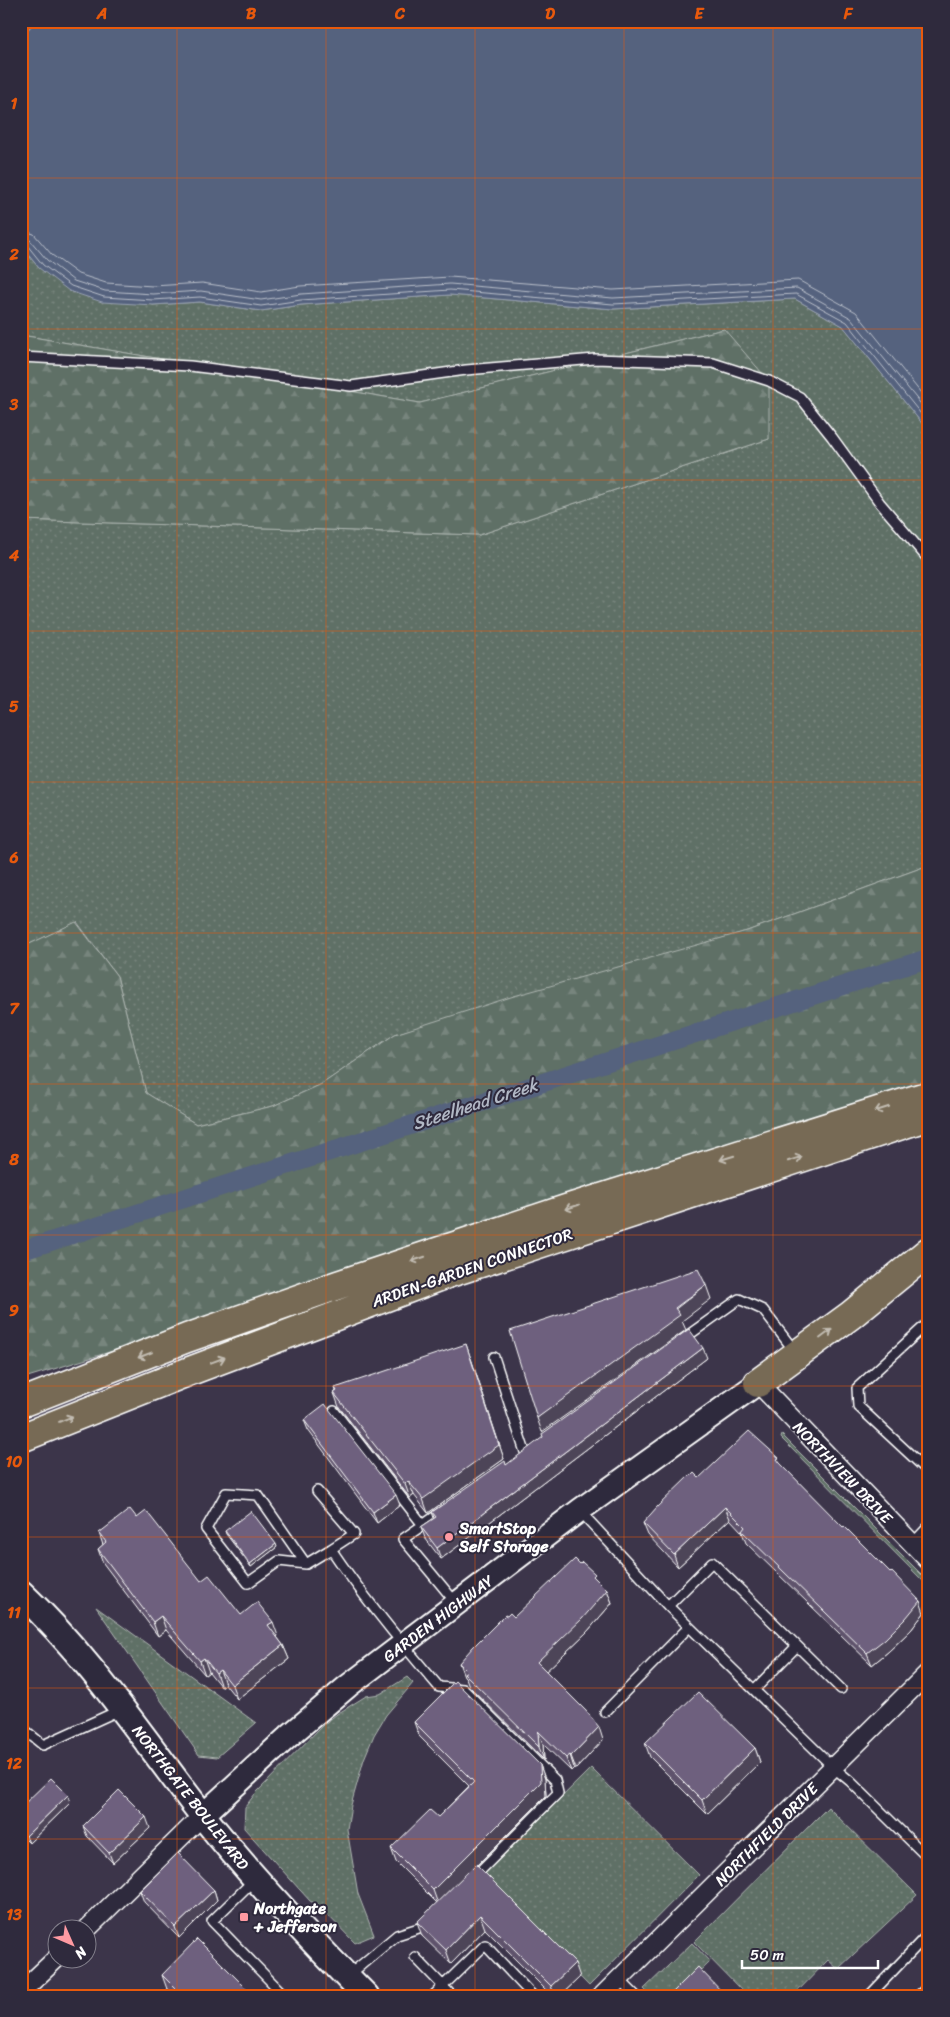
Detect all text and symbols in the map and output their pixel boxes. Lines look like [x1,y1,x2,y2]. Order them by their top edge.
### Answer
text: A [96,0,107,28]
text: B [246,0,257,28]
text: C [394,0,406,28]
text: D [545,0,555,28]
text: E [695,0,705,28]
text: F [843,0,854,28]
text: 1 [11,89,18,118]
text: 2 [8,240,19,269]
text: 3 [9,390,19,419]
text: 4 [8,541,19,570]
text: 5 [9,692,19,721]
text: 6 [8,843,19,872]
text: 7 [9,994,20,1023]
water label: Steelhead Creek [408,1068,543,1139]
one-way arrow [875,1105,891,1115]
text: 8 [8,1145,19,1174]
one-way arrow [720,1154,736,1164]
one-way arrow [787,1154,803,1164]
one-way arrow [565,1203,581,1213]
street label: ARDEN-GARDEN CONNECTOR [367,1219,577,1316]
one-way arrow [411,1254,427,1264]
text: 9 [9,1296,19,1325]
one-way arrow [819,1329,833,1339]
one-way arrow [138,1351,153,1360]
one-way arrow [210,1355,225,1365]
one-way arrow [59,1414,74,1423]
street label: NORTHVIEW DRIVE [785,1414,901,1532]
text: 10 [6,1447,22,1476]
place label: SmartStop Self Storage [458,1514,549,1561]
marker: SmartStop Self Storage [443,1531,455,1543]
street label: GARDEN HIGHWAY [376,1567,500,1670]
text: 11 [7,1598,21,1627]
street label: NORTHGATE BOULEVARD [124,1718,257,1877]
text: 12 [6,1749,23,1778]
street label: NORTHFIELD DRIVE [707,1775,826,1893]
place label: Northgate + Jefferson [253,1894,337,1941]
text: 13 [6,1900,22,1929]
marker: Northgate + Jefferson [238,1911,250,1923]
north arrow [48,1920,98,1970]
scale bar [742,1937,879,1969]
text: N [68,1940,94,1965]
text: 50 m [750,1942,785,1968]

